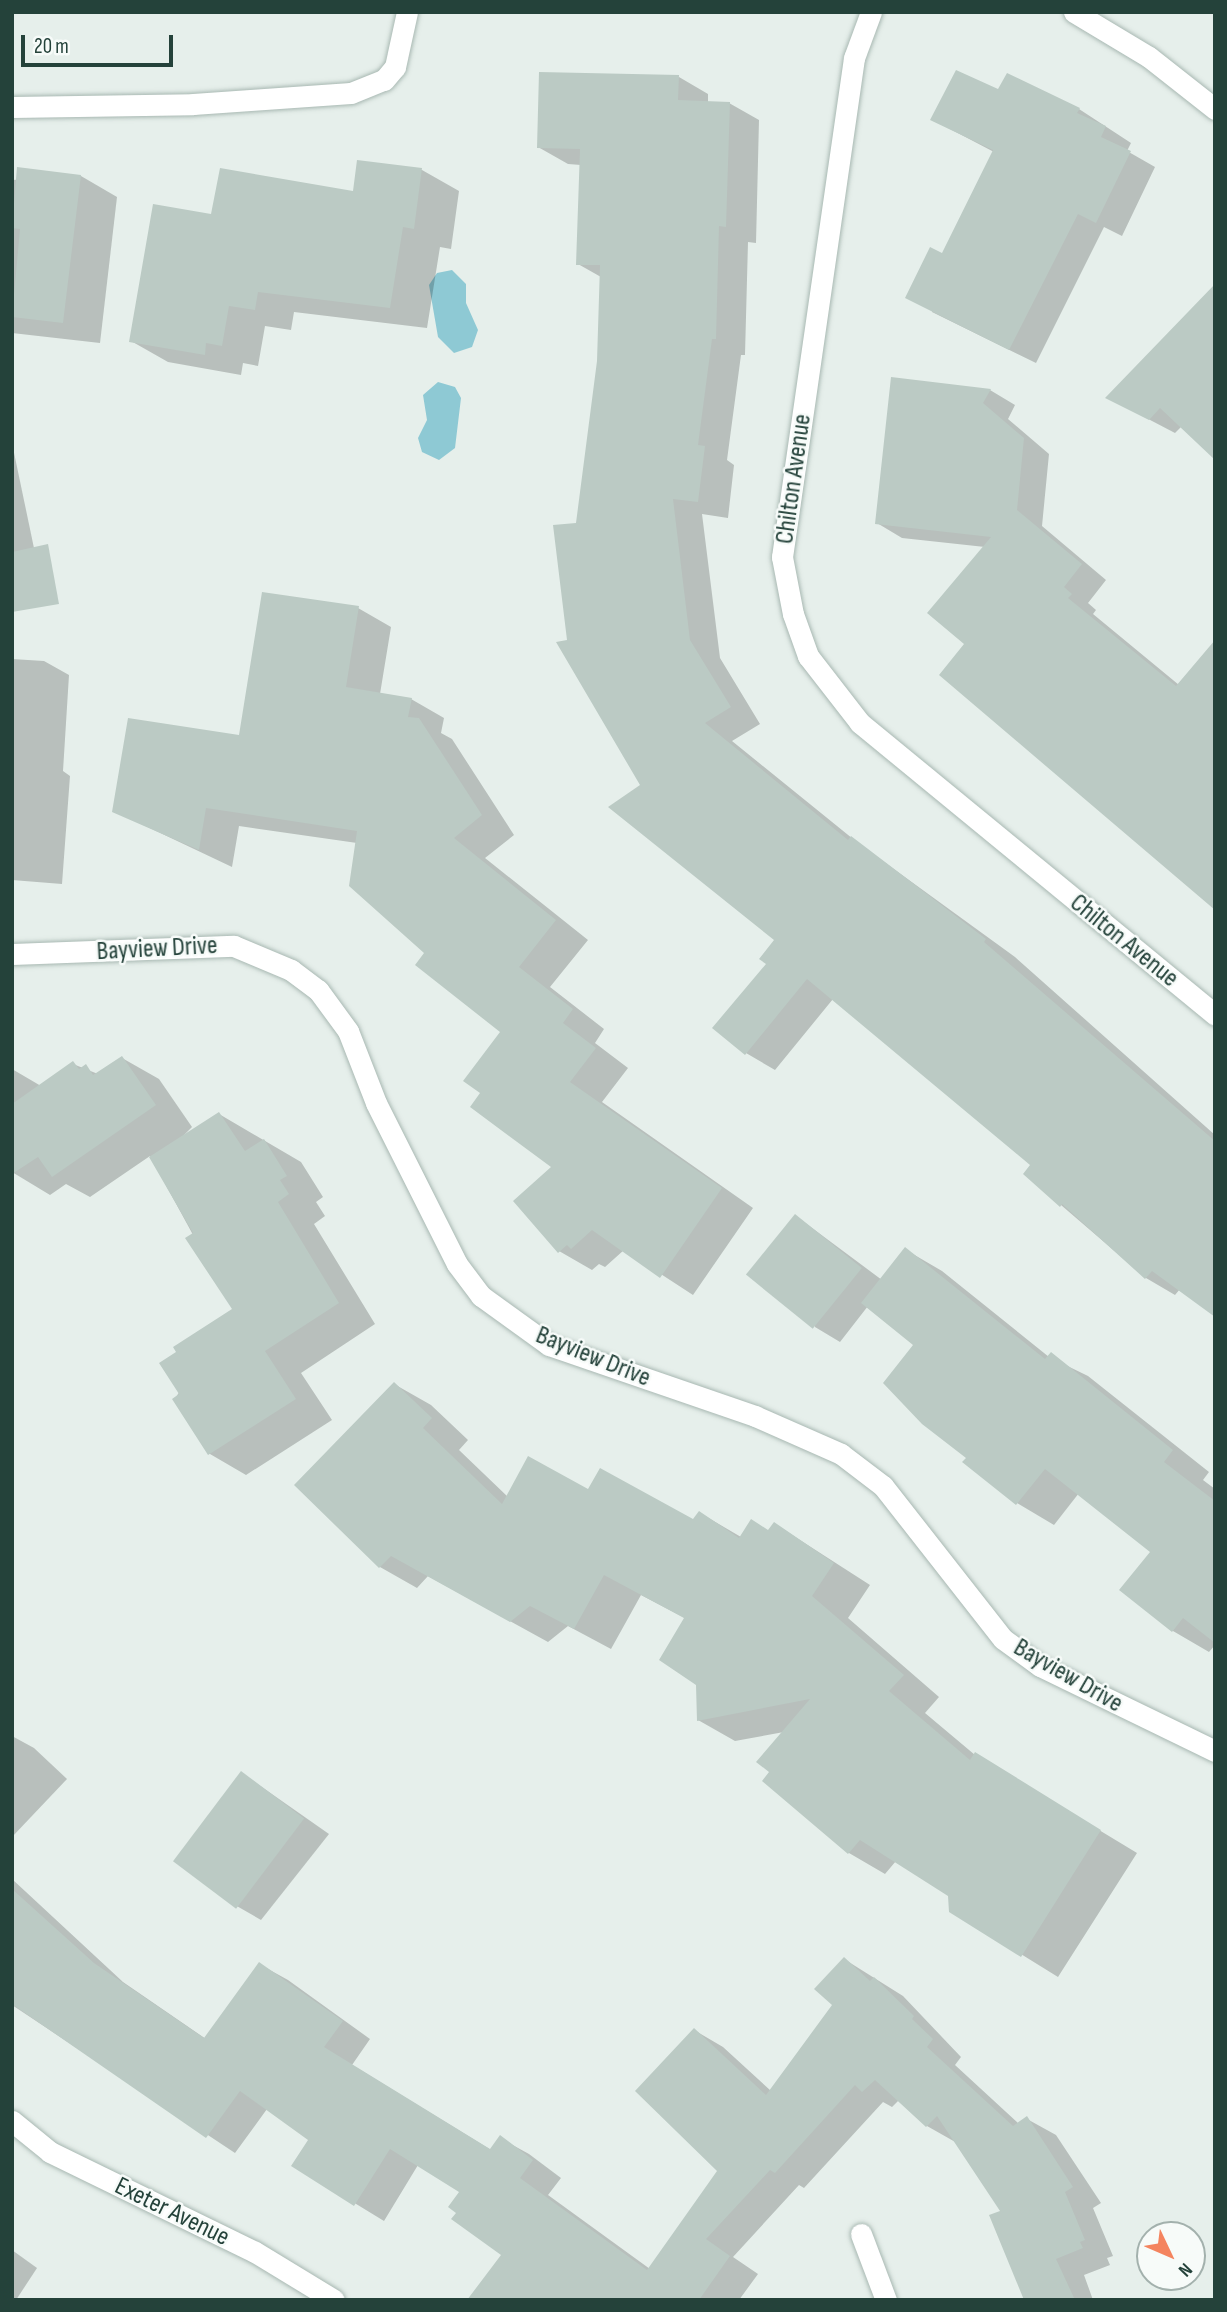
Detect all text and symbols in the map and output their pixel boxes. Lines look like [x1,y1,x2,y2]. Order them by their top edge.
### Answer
scale bar [24,21,177,65]
text: 20 m [34,34,69,59]
street label: Chilton Avenue [769,412,819,546]
street label: Chilton Avenue [1063,888,1185,994]
street label: Bayview Drive [96,930,218,968]
street label: Bayview Drive [531,1320,655,1394]
street label: Bayview Drive [1008,1632,1128,1720]
street label: Exeter Avenue [110,2171,234,2253]
north arrow [1136,2221,1206,2291]
text: N [1173,2258,1197,2281]

